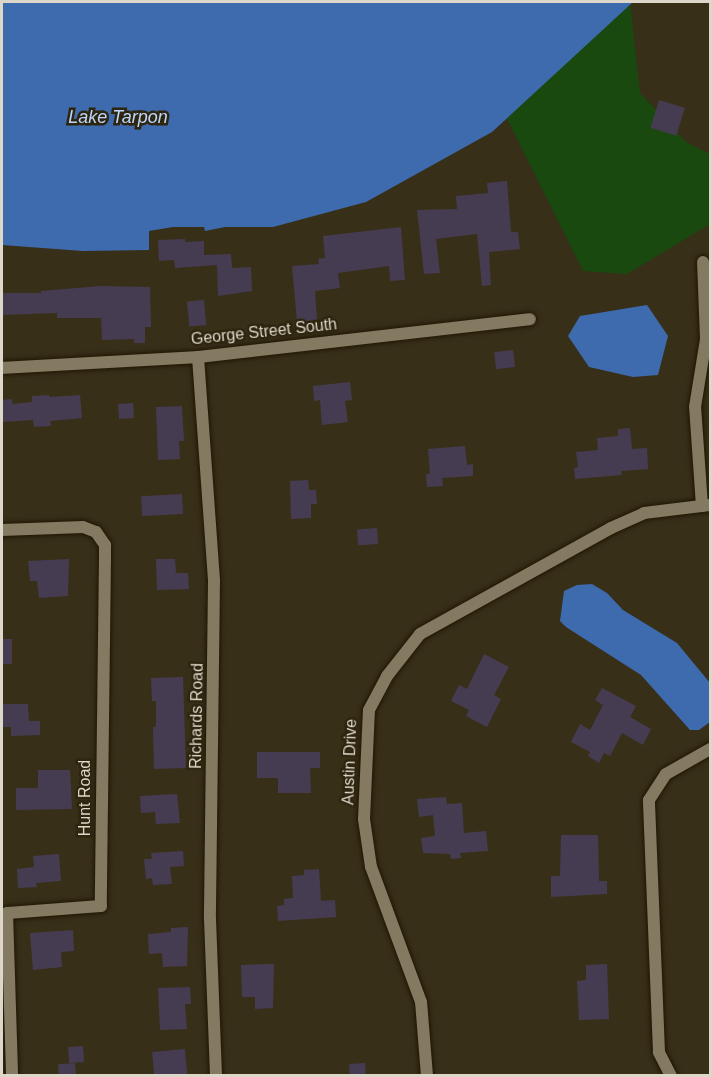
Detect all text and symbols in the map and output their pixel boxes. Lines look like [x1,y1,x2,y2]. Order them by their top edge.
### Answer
water label: Lake Tarpon [68,106,168,128]
street label: George Street South [190,315,338,349]
street label: Richards Road [186,663,208,769]
street label: Austin Drive [339,719,361,805]
street label: Hunt Road [75,760,95,836]

